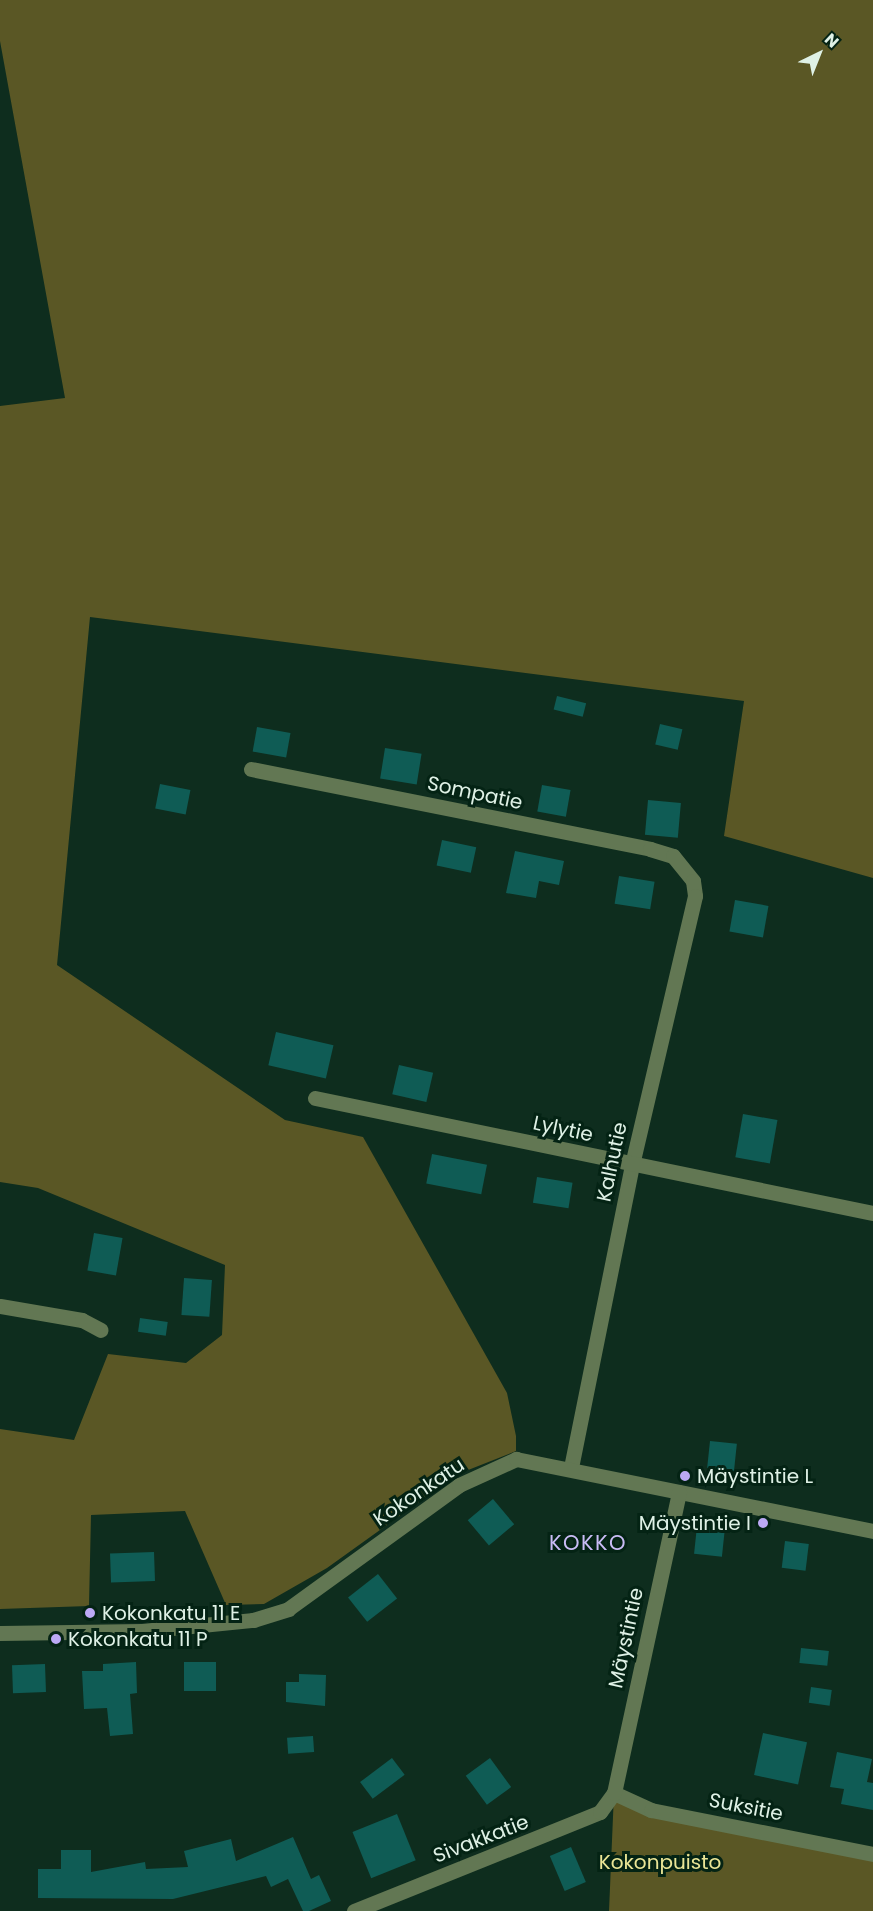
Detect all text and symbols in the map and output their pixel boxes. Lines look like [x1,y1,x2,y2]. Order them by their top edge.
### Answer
north arrow [789,24,849,84]
text: N [819,28,844,53]
street label: Sompatie [425,771,525,815]
street label: Lylytie [531,1111,595,1147]
street label: Kalhutie [592,1120,632,1204]
street label: Kokonkatu [369,1453,469,1531]
place label: Mäystintie L [697,1464,813,1488]
marker: Mäystintie L [678,1469,692,1483]
place label: Mäystintie I [639,1511,751,1535]
marker: Mäystintie I [756,1516,770,1530]
district label: KOKKO [549,1530,627,1556]
street label: Mäystintie [604,1586,648,1690]
place label: Kokonkatu 11 E [102,1601,240,1625]
marker: Kokonkatu 11 E [83,1606,97,1620]
place label: Kokonkatu 11 P [68,1627,208,1651]
marker: Kokonkatu 11 P [49,1632,63,1646]
street label: Suksitie [707,1788,785,1826]
street label: Sivakkatie [430,1810,532,1868]
park label: Kokonpuisto [599,1850,721,1874]

